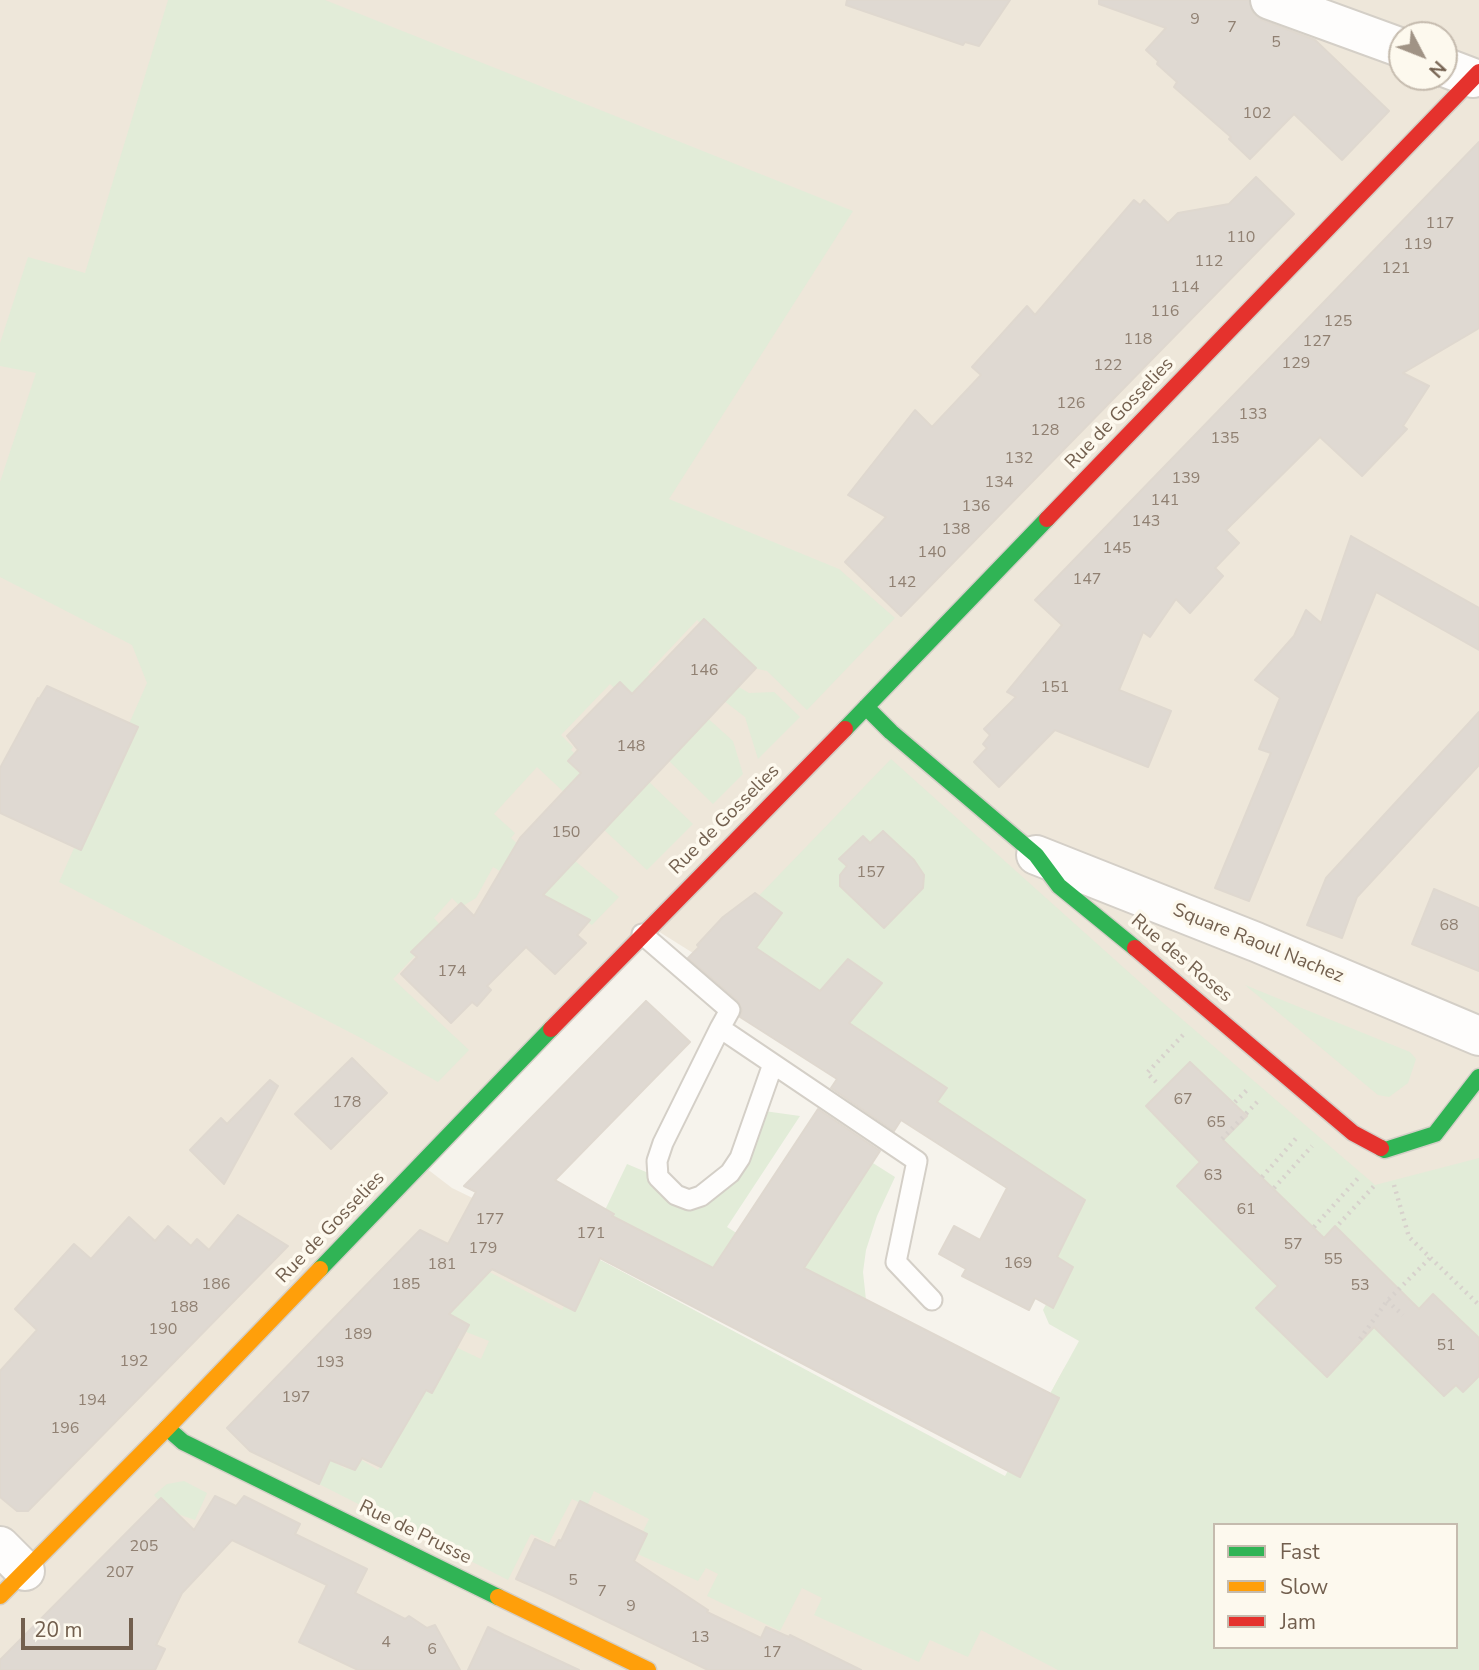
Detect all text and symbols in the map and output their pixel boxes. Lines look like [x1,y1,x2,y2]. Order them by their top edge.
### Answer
house number: 9 [1190,10,1200,30]
house number: 7 [1227,18,1237,38]
north arrow [1388,21,1458,91]
house number: 5 [1271,33,1281,53]
text: N [1423,55,1452,83]
house number: 102 [1243,104,1271,124]
house number: 117 [1426,214,1454,234]
house number: 110 [1227,228,1255,248]
house number: 119 [1404,235,1432,255]
house number: 112 [1195,252,1223,272]
house number: 121 [1382,259,1410,279]
house number: 114 [1171,278,1199,298]
house number: 116 [1151,302,1179,322]
house number: 125 [1324,312,1352,332]
house number: 118 [1124,330,1152,350]
house number: 127 [1303,332,1331,352]
street label: Rue de Gosselies [1061,353,1179,475]
house number: 129 [1282,354,1310,374]
house number: 122 [1094,356,1122,376]
house number: 126 [1057,394,1085,414]
house number: 133 [1239,405,1267,425]
house number: 128 [1031,421,1059,441]
house number: 135 [1211,429,1239,449]
house number: 132 [1005,449,1033,469]
house number: 139 [1172,469,1200,489]
house number: 134 [985,473,1013,493]
house number: 141 [1151,491,1179,511]
house number: 136 [962,497,990,517]
house number: 143 [1132,512,1160,532]
house number: 138 [942,520,970,540]
house number: 145 [1103,539,1131,559]
house number: 140 [918,543,946,563]
house number: 147 [1073,570,1101,590]
house number: 142 [888,573,916,593]
house number: 146 [690,661,718,681]
house number: 151 [1041,678,1069,698]
house number: 148 [617,737,645,757]
street label: Rue de Gosselies [665,760,785,880]
house number: 150 [552,823,580,843]
house number: 157 [857,863,885,883]
street label: Square Raoul Nachez [1169,899,1347,989]
street label: Rue des Roses [1126,910,1236,1008]
house number: 68 [1439,916,1459,936]
house number: 174 [438,962,466,982]
house number: 67 [1173,1090,1193,1110]
house number: 178 [333,1093,361,1113]
house number: 65 [1206,1113,1226,1133]
house number: 63 [1203,1166,1223,1186]
street label: Rue de Gosselies [272,1167,390,1289]
house number: 61 [1236,1200,1256,1220]
house number: 177 [476,1210,504,1230]
house number: 171 [577,1224,605,1244]
house number: 57 [1283,1235,1303,1255]
house number: 179 [469,1239,497,1259]
house number: 55 [1323,1250,1343,1270]
house number: 169 [1004,1254,1032,1274]
house number: 181 [428,1255,456,1275]
house number: 186 [202,1275,230,1295]
house number: 185 [392,1275,420,1295]
house number: 53 [1350,1276,1370,1296]
house number: 188 [170,1298,198,1318]
house number: 190 [149,1320,177,1340]
house number: 189 [344,1325,372,1345]
house number: 51 [1436,1336,1456,1356]
house number: 192 [120,1352,148,1372]
house number: 193 [316,1353,344,1373]
house number: 197 [282,1388,310,1408]
house number: 194 [78,1391,106,1411]
house number: 196 [51,1419,79,1439]
street label: Rue de Prusse [355,1496,475,1570]
legend [1213,1523,1458,1649]
house number: 205 [130,1537,158,1557]
text: Fast [1280,1538,1320,1566]
house number: 207 [106,1563,134,1583]
house number: 5 [568,1571,578,1591]
text: Slow [1280,1573,1328,1601]
house number: 7 [597,1582,607,1602]
house number: 9 [626,1597,636,1617]
scale bar [24,1604,136,1648]
text: Jam [1280,1608,1316,1636]
text: 20 m [34,1616,83,1644]
house number: 13 [690,1628,710,1648]
house number: 4 [381,1633,391,1653]
house number: 6 [427,1640,437,1660]
house number: 17 [762,1643,782,1663]

